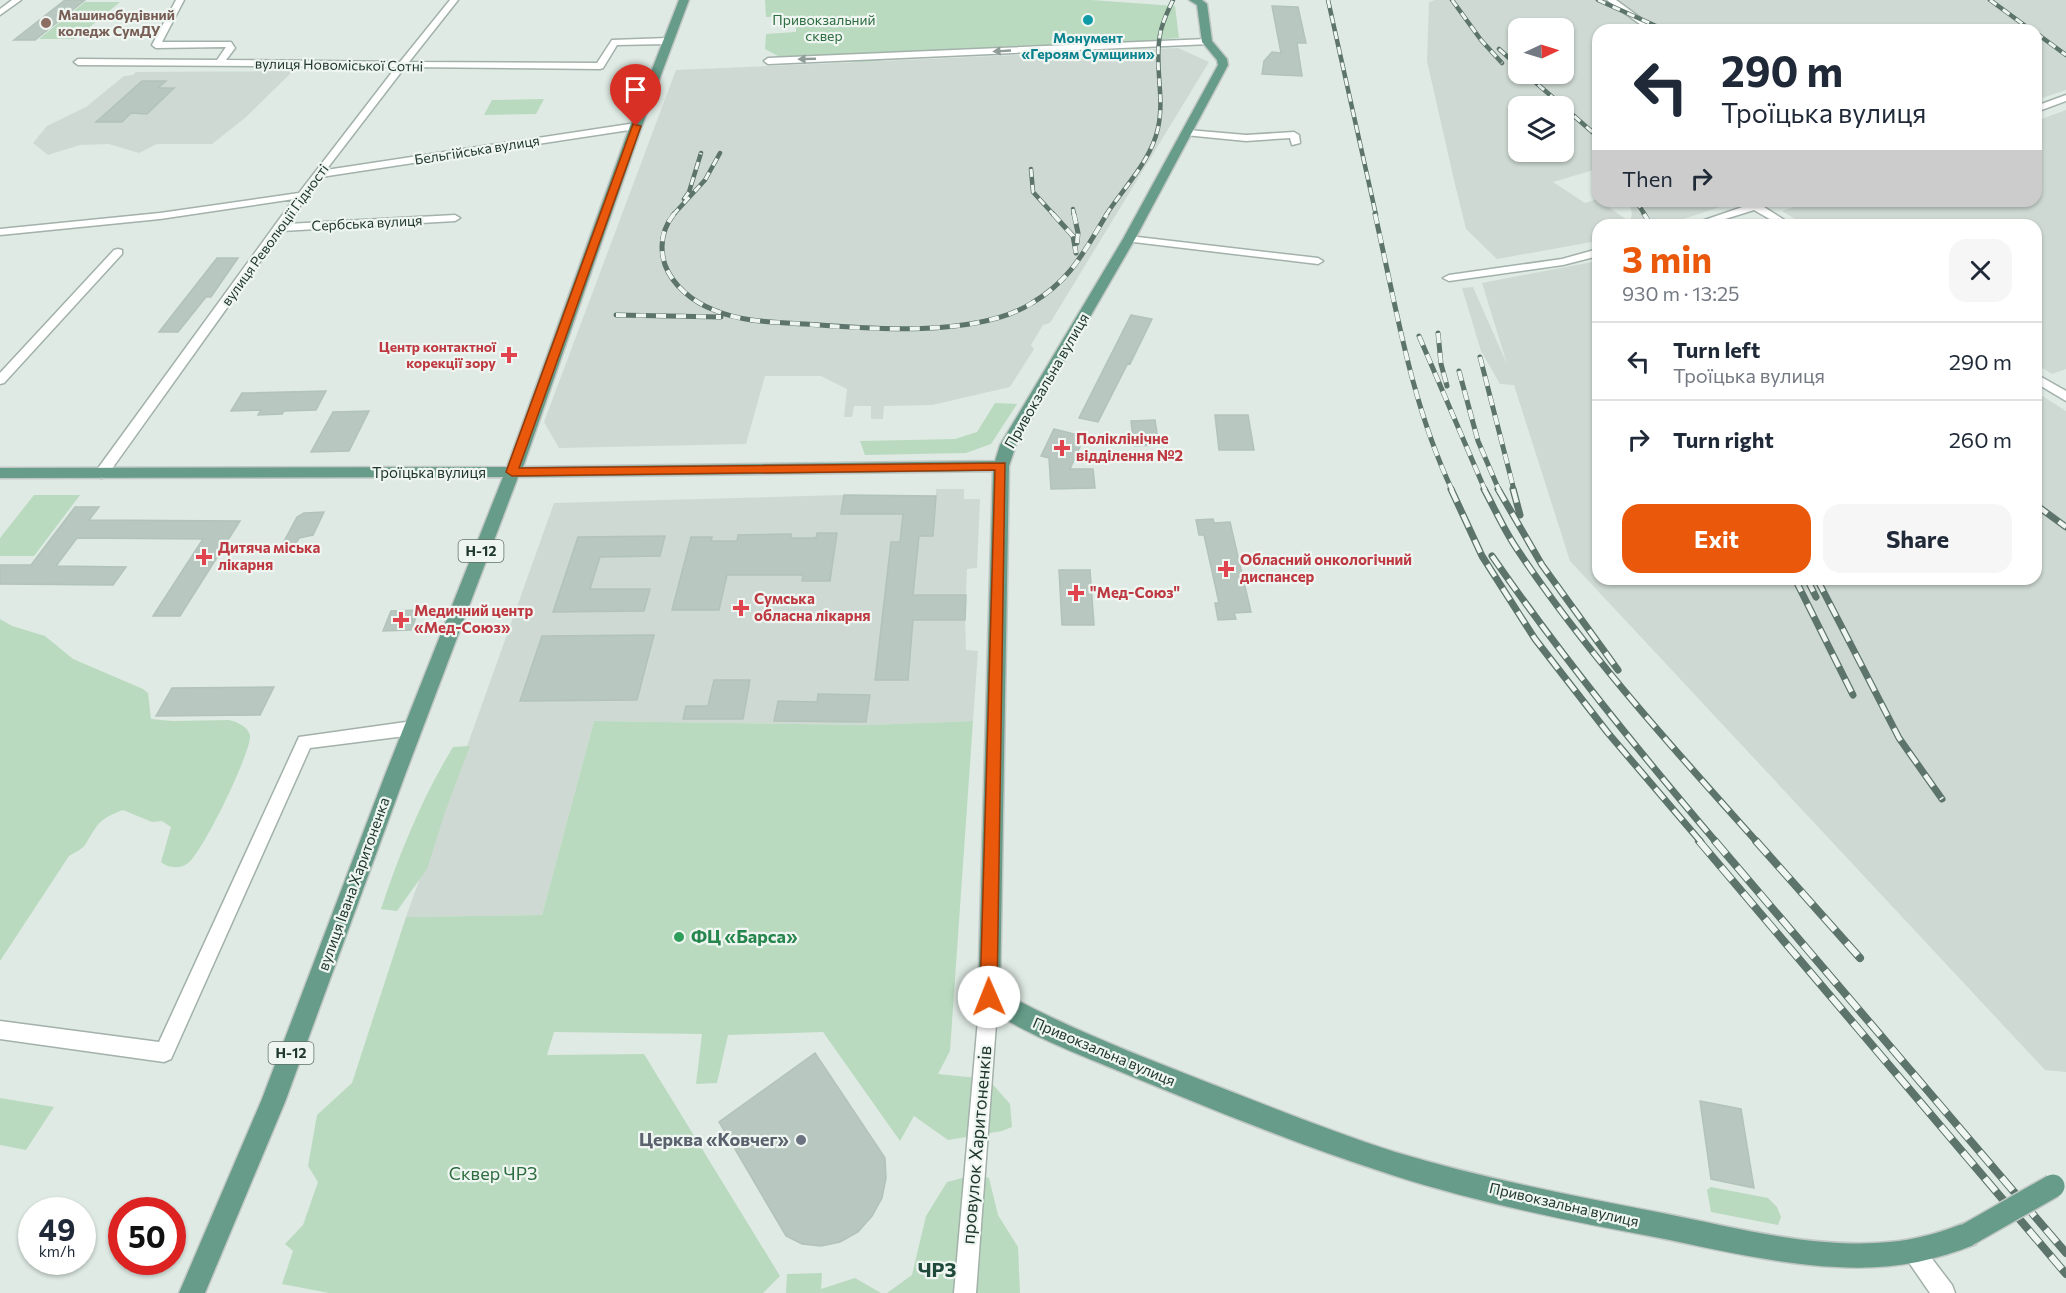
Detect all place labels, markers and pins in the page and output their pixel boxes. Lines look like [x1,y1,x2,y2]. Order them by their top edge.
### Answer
place label: Машинобудівний коледж СумДУ [58,6,175,39]
marker: Монумент «Героям Сумщини» [1081,13,1095,27]
marker: Машинобудівний коледж СумДУ [39,16,53,30]
place label: Монумент «Героям Сумщини» [1021,29,1155,62]
pin [610,64,661,126]
place label: Центр контактної корекції зору [379,338,497,371]
marker: Центр контактної корекції зору [500,346,518,364]
place label: Поліклінічне відділення №2 [1076,429,1183,464]
marker: Поліклінічне відділення №2 [1053,439,1071,457]
place label: Дитяча міська лікарня [218,538,320,573]
marker: Дитяча міська лікарня [195,548,213,566]
place label: Обласний онкологічний диспансер [1240,550,1412,585]
marker: Обласний онкологічний диспансер [1217,560,1235,578]
place label: "Мед-Союз" [1090,583,1180,601]
marker: "Мед-Союз" [1067,584,1085,602]
place label: Сумська обласна лікарня [754,589,871,624]
marker: Сумська обласна лікарня [732,599,750,617]
place label: Медичний центр «Мед-Союз» [414,601,533,636]
marker: Медичний центр «Мед-Союз» [392,611,410,629]
place label: ФЦ «Барса» [691,925,798,947]
marker: ФЦ «Барса» [672,930,686,944]
place label: Церква «Ковчег» [639,1128,789,1150]
marker: Церква «Ковчег» [794,1133,808,1147]

